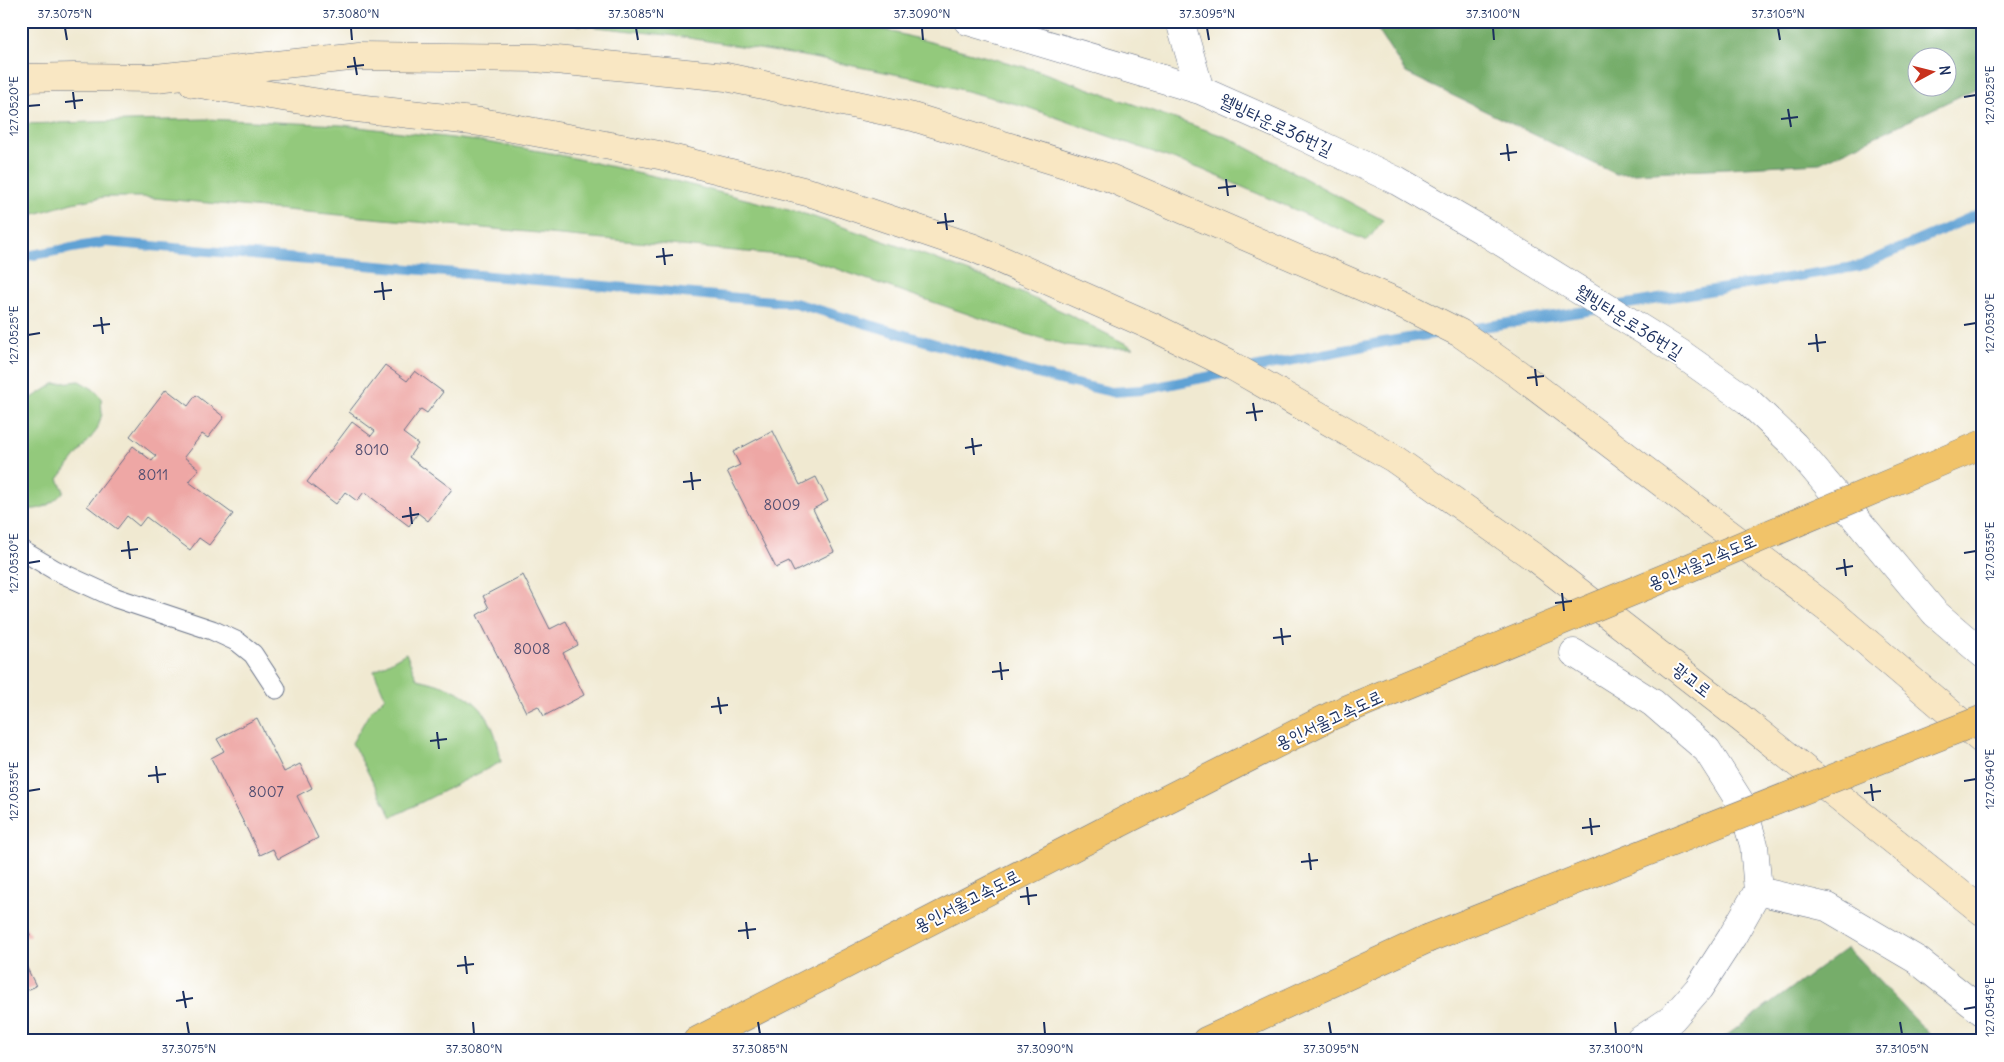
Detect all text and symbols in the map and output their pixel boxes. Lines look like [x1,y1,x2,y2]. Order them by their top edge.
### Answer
text: 37.3075°N [38,6,92,21]
text: 37.3080°N [322,6,380,21]
text: 37.3085°N [608,6,664,21]
text: 37.3090°N [894,6,951,21]
text: 37.3095°N [1179,6,1235,21]
text: 37.3100°N [1466,6,1520,21]
text: 37.3105°N [1751,6,1805,21]
north arrow [1906,48,1956,98]
text: N [1935,65,1954,76]
text: 127.0525°E [1982,65,1997,125]
text: 127.0520°E [6,76,21,136]
street label: 웰빙타운로36번길 [1216,88,1337,161]
street label: 웰빙타운로36번길 [1571,279,1688,364]
text: 127.0530°E [1982,293,1997,353]
text: 127.0525°E [6,305,21,365]
house number: 8010 [355,440,389,459]
house number: 8011 [138,465,168,484]
house number: 8009 [763,495,801,514]
text: 127.0535°E [1982,521,1997,581]
street label: 용인서울고속도로 [1644,528,1760,595]
text: 127.0530°E [6,533,21,593]
house number: 8008 [513,639,551,658]
street label: 광교로 [1668,657,1717,702]
street label: 용인서울고속도로 [1271,685,1386,754]
text: 127.0540°E [1982,749,1997,809]
text: 127.0535°E [6,761,21,821]
house number: 8007 [248,782,284,801]
street label: 용인서울고속도로 [910,864,1024,937]
text: 127.0545°E [1982,977,1997,1037]
text: 37.3075°N [162,1041,216,1056]
text: 37.3080°N [445,1041,503,1056]
text: 37.3085°N [732,1041,788,1056]
text: 37.3090°N [1017,1041,1074,1056]
text: 37.3095°N [1303,1041,1359,1056]
text: 37.3100°N [1589,1041,1643,1056]
text: 37.3105°N [1875,1041,1929,1056]

